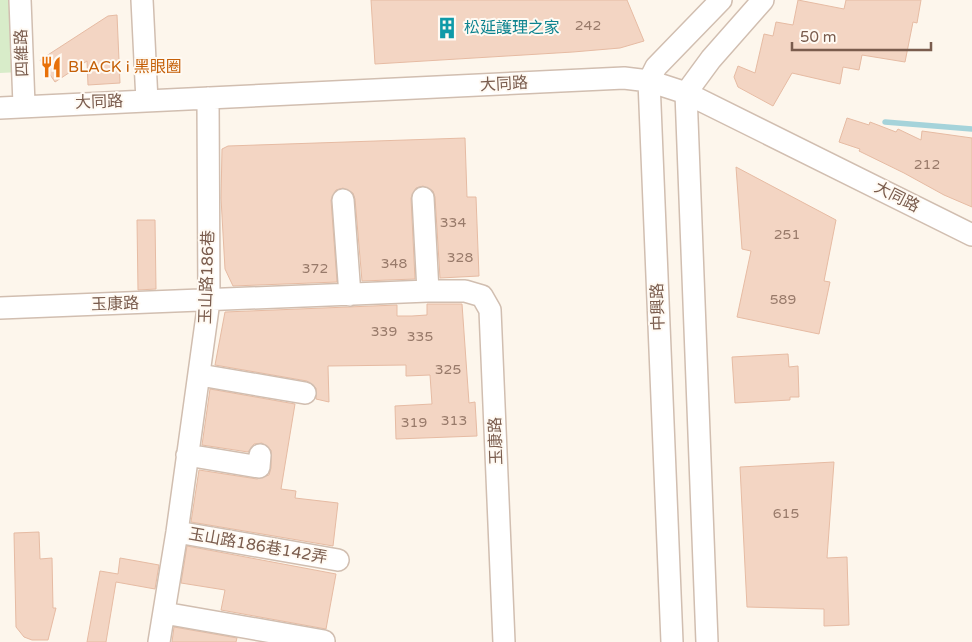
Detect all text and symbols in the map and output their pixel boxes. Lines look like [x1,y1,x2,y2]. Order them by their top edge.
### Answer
building icon: 松延護理之家 [434,15,460,41]
house number: 242 [575,17,601,34]
place label: 松延護理之家 [464,18,560,38]
scale bar [792,20,931,52]
text: 50 m [800,28,837,46]
street label: 四維路 [11,29,33,77]
restaurant icon: BLACK i 黑眼圈 [38,54,64,80]
place label: BLACK i 黑眼圈 [68,57,182,77]
street label: 大同路 [480,73,528,95]
street label: 大同路 [75,91,123,113]
house number: 212 [914,156,940,173]
street label: 大同路 [871,177,923,217]
house number: 334 [440,214,466,231]
house number: 251 [774,226,800,243]
street label: 玉山路186巷 [195,230,219,324]
house number: 328 [447,249,473,266]
house number: 348 [381,255,407,272]
house number: 372 [302,260,328,277]
street label: 中興路 [647,283,669,331]
house number: 589 [770,291,796,308]
street label: 玉康路 [91,293,139,315]
house number: 339 [371,323,397,340]
house number: 335 [407,328,433,345]
house number: 325 [435,361,461,378]
house number: 313 [441,412,467,429]
house number: 319 [401,414,427,431]
street label: 玉康路 [485,417,507,465]
house number: 615 [773,505,799,522]
street label: 玉山路186巷142弄 [187,524,329,568]

